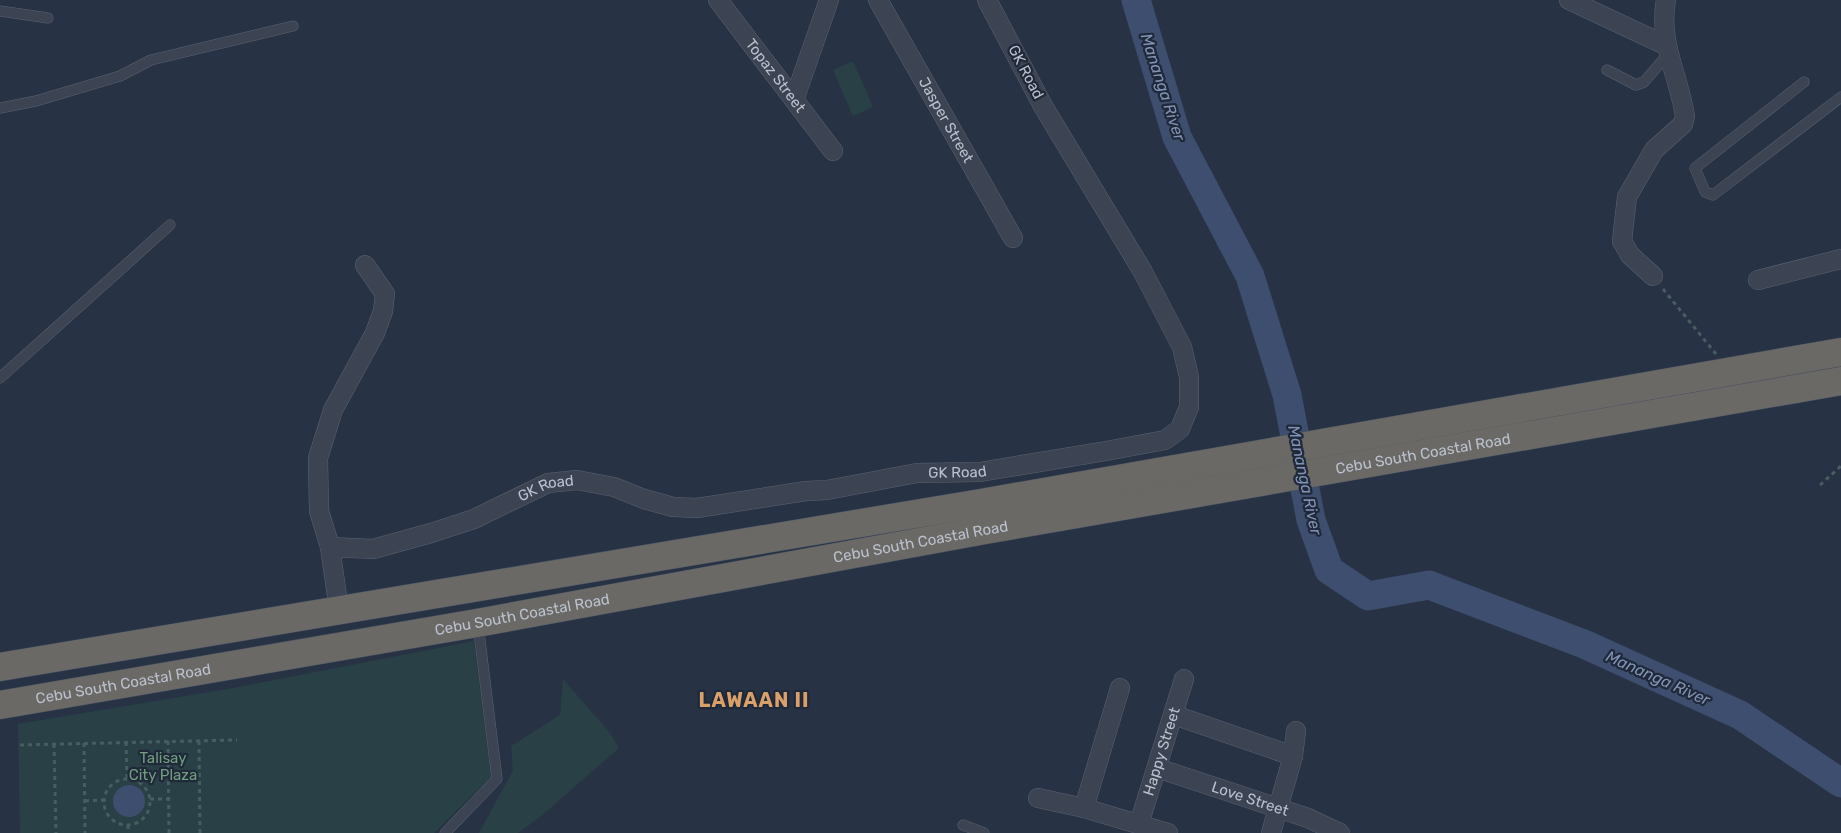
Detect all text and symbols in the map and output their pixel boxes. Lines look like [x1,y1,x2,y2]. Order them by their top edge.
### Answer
water label: Mananga River [1137,31,1190,144]
street label: Topaz Street [742,35,809,116]
street label: GK Road [1004,42,1048,102]
street label: Jasper Street [915,74,977,166]
water label: Mananga River [1284,423,1326,537]
street label: Cebu South Coastal Road [1334,430,1512,478]
street label: GK Road [928,462,988,482]
street label: GK Road [515,471,575,505]
street label: Cebu South Coastal Road [832,517,1009,567]
street label: Cebu South Coastal Road [433,590,611,639]
water label: Mananga River [1603,647,1714,710]
street label: Cebu South Coastal Road [34,660,212,708]
district label: LAWAAN II [699,688,809,712]
street label: Happy Street [1139,705,1184,798]
park label: Talisay City Plaza [129,749,197,784]
street label: Love Street [1209,778,1291,820]

